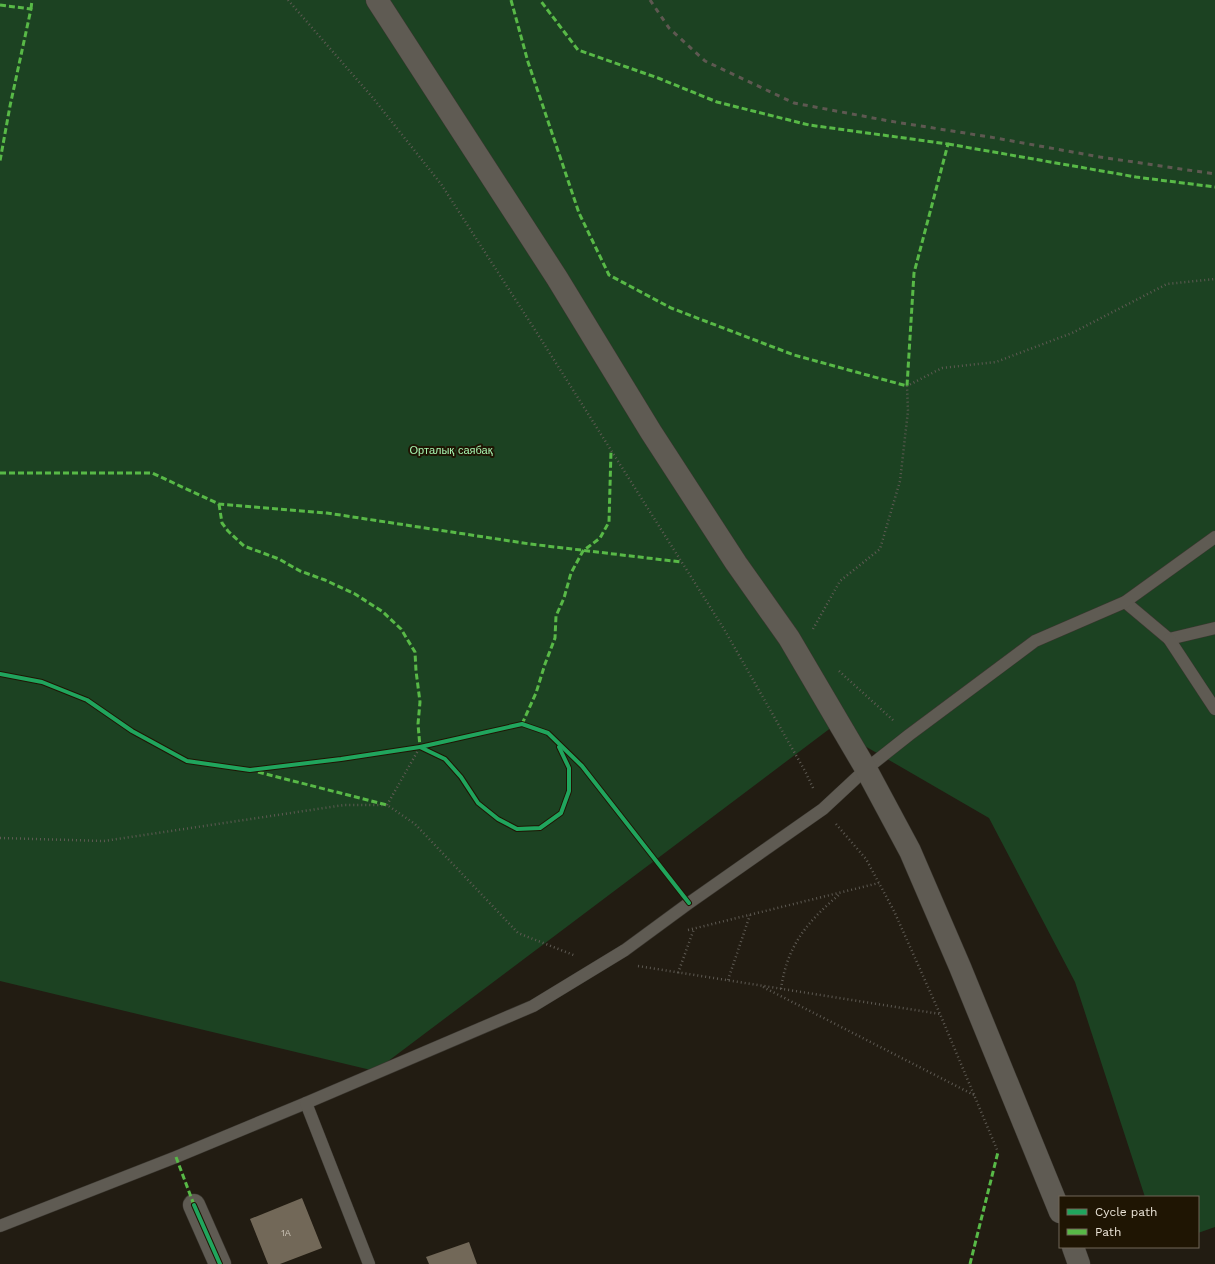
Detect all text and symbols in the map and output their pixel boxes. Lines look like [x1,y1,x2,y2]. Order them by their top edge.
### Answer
park label: Орталық саябақ [410,444,493,457]
legend [1059,1196,1199,1248]
text: Cycle path [1095,1205,1157,1219]
text: Path [1095,1225,1121,1239]
house number: 1А [281,1228,291,1238]

